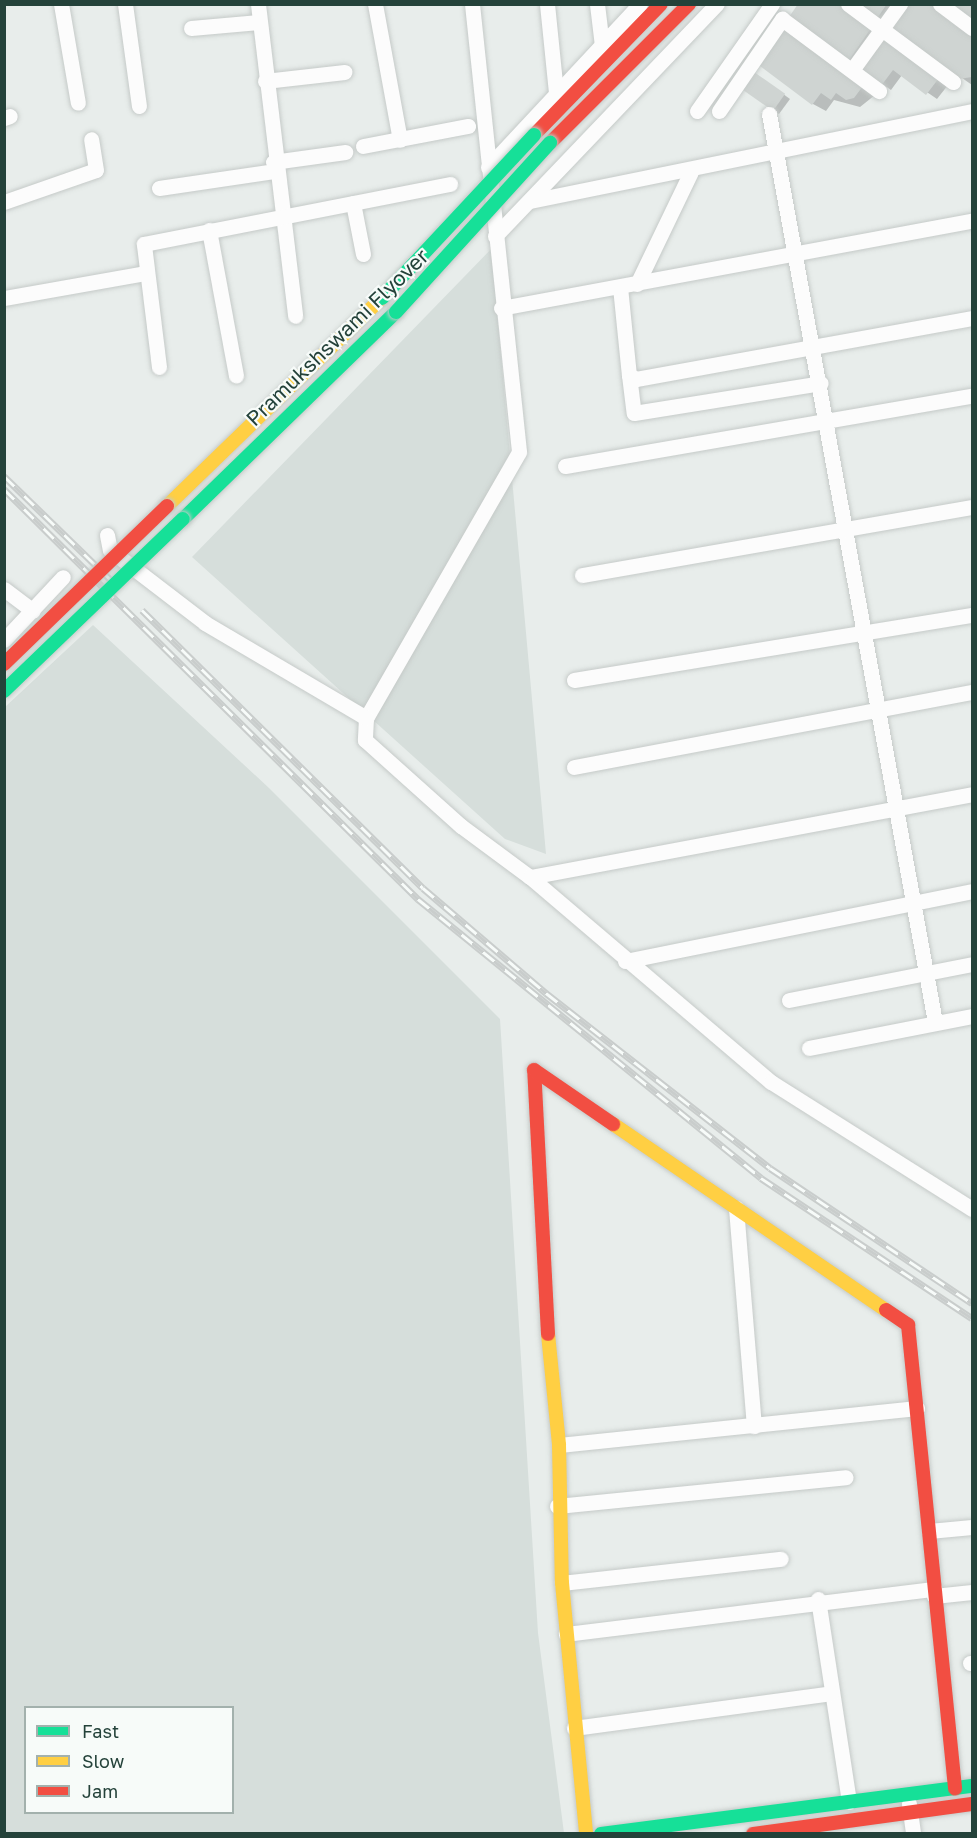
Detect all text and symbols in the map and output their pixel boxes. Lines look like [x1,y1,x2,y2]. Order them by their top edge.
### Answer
street label: Pramukshswami Flyover [241,243,433,431]
legend [24,1706,234,1814]
text: Fast [82,1720,119,1742]
text: Slow [82,1750,124,1772]
text: Jam [82,1780,118,1802]

